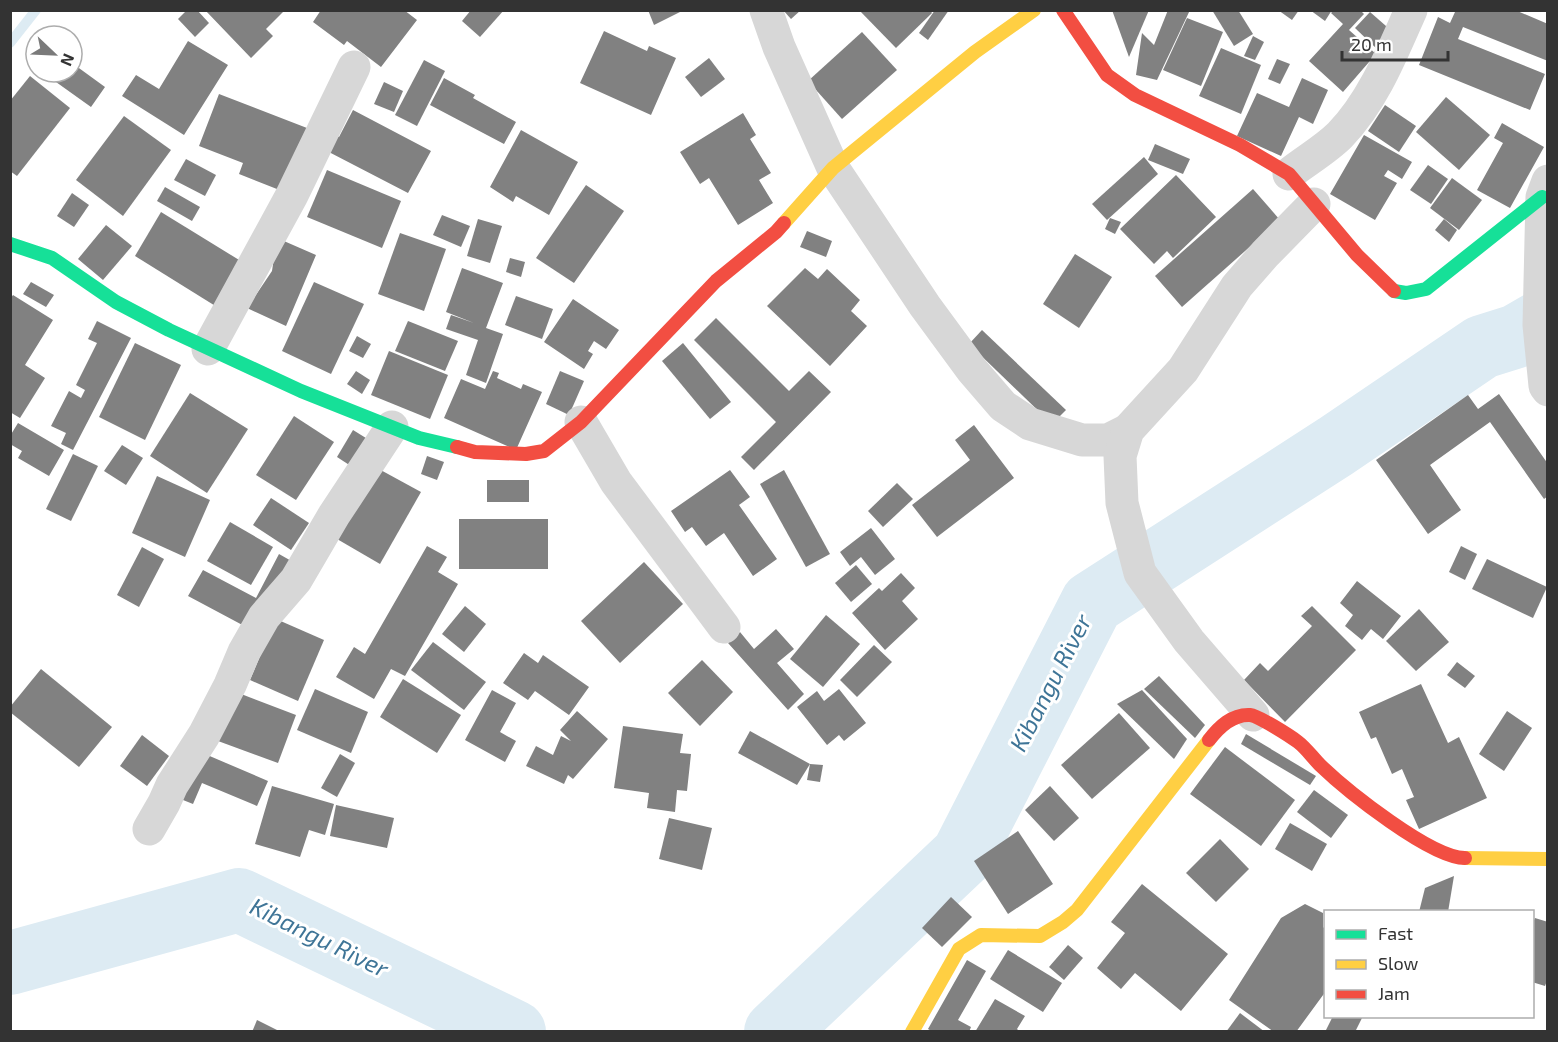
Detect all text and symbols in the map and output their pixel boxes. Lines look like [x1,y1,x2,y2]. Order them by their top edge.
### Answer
north arrow [24,24,84,84]
scale bar [1342,24,1448,62]
text: 20 m [1351,33,1392,55]
text: N [57,51,79,69]
water label: Kibangu River [1003,608,1097,756]
water label: Kibangu River [246,891,394,983]
legend [1324,910,1534,1018]
text: Fast [1378,922,1413,944]
text: Slow [1378,952,1419,974]
text: Jam [1378,982,1410,1004]

